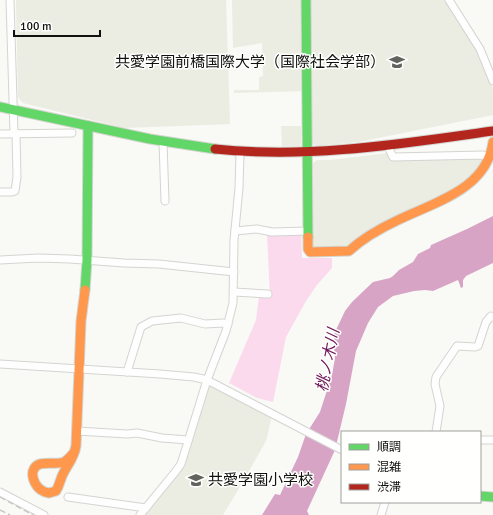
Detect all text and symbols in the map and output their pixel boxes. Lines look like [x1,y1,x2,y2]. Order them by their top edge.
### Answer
scale bar [14,12,100,38]
text: 100 m [20,19,52,34]
place label: 共愛学園前橋国際大学（国際社会学部） [115,53,385,71]
school or university icon: 共愛学園前橋国際大学（国際社会学部） [388,53,406,71]
water label: 桃ノ木川 [312,325,344,394]
legend [341,431,481,503]
text: 順調 [377,440,401,455]
text: 混雑 [377,460,401,475]
school or university icon: 共愛学園小学校 [187,471,205,489]
place label: 共愛学園小学校 [208,471,313,489]
text: 渋滞 [377,480,401,495]

